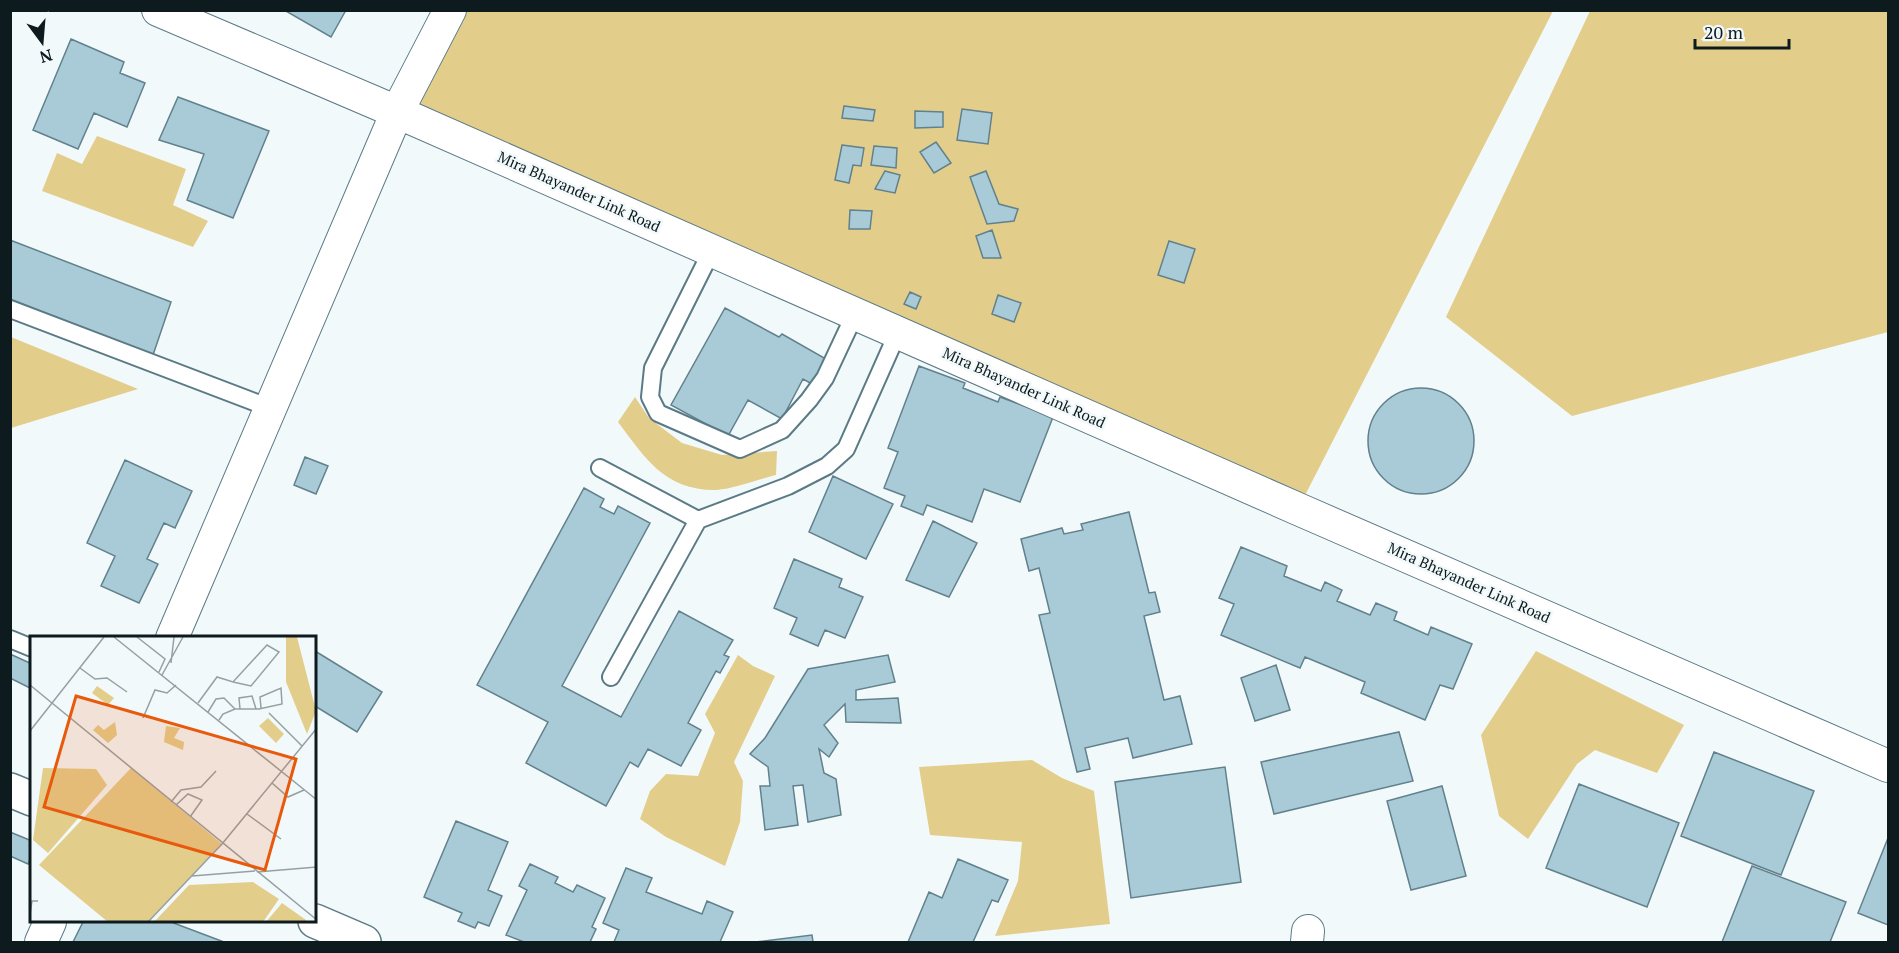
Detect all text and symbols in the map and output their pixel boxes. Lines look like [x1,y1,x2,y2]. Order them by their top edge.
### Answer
north arrow [12,12,72,72]
scale bar [1695,12,1790,50]
text: 20 m [1704,20,1744,44]
text: N [37,44,55,69]
street label: Mira Bhayander Link Road [495,146,664,236]
street label: Mira Bhayander Link Road [940,342,1109,432]
street label: Mira Bhayander Link Road [1385,537,1554,627]
inset map [30,636,316,923]

